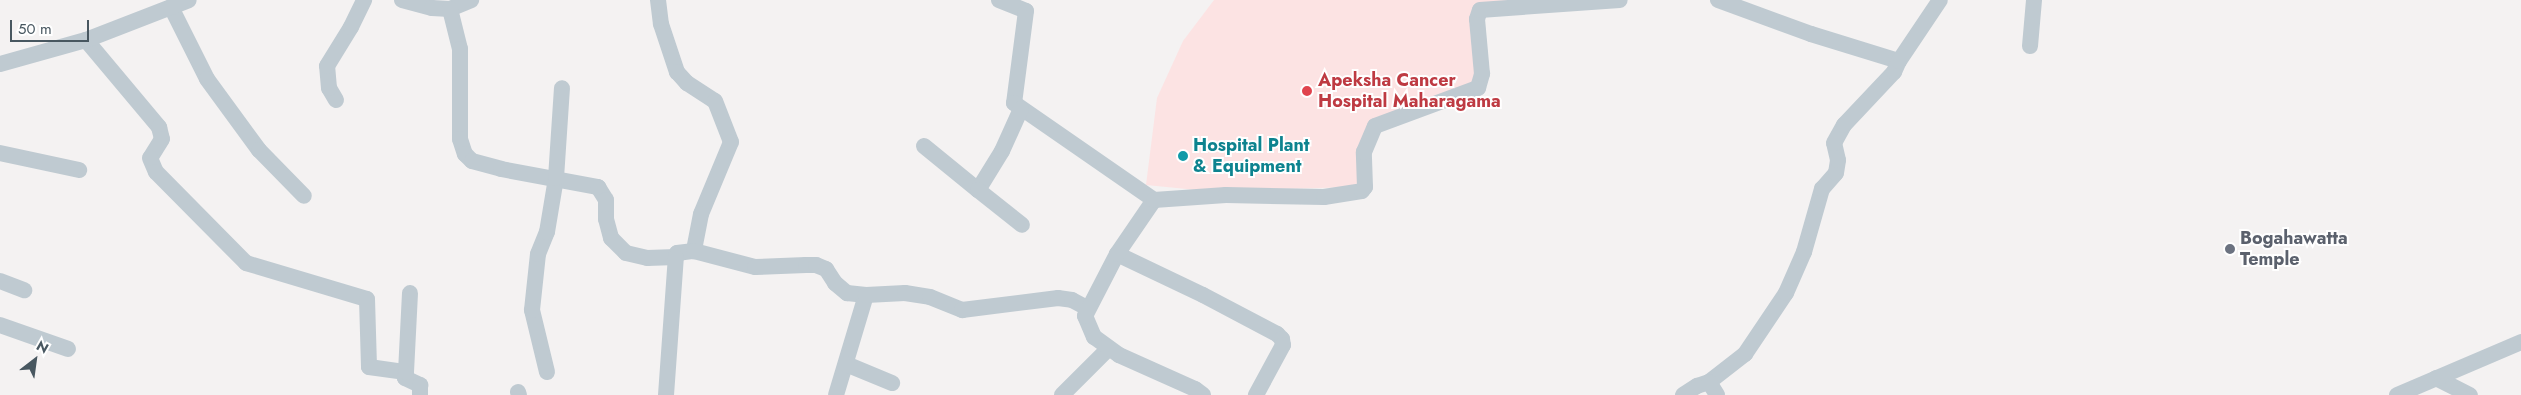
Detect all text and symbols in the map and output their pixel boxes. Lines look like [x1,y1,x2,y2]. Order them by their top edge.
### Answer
scale bar [12,10,91,42]
text: 50 m [18,18,52,40]
place label: Apeksha Cancer Hospital Maharagama [1318,70,1501,112]
marker: Apeksha Cancer Hospital Maharagama [1300,84,1314,98]
place label: Hospital Plant & Equipment [1193,135,1310,178]
marker: Hospital Plant & Equipment [1177,150,1189,162]
place label: Bogahawatta Temple [2240,228,2348,270]
marker: Bogahawatta Temple [2224,243,2236,255]
north arrow [10,335,60,385]
text: N [33,336,52,358]

